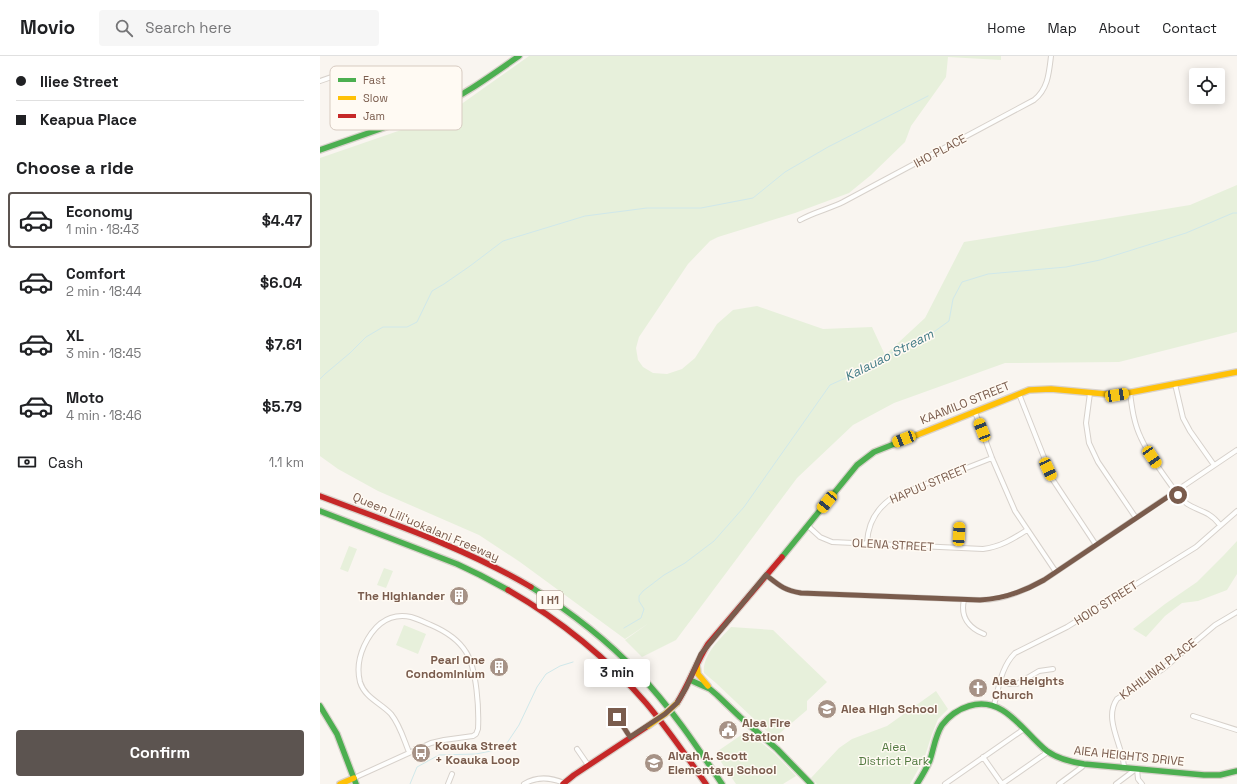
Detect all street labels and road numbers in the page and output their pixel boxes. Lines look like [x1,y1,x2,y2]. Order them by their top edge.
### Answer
street label: IHO PLACE [911,130,969,172]
street label: KAAMILO STREET [918,378,1012,428]
street label: HAPUU STREET [887,460,971,508]
street label: Queen Liliʻuokalani Freeway [350,489,502,565]
street label: OLENA STREET [852,535,934,555]
street label: HOIO STREET [1071,577,1141,629]
road number: I H1 [537,591,563,609]
street label: KAHILINAI PLACE [1116,635,1200,703]
street label: AIEA HEIGHTS DRIVE [1073,742,1185,770]

